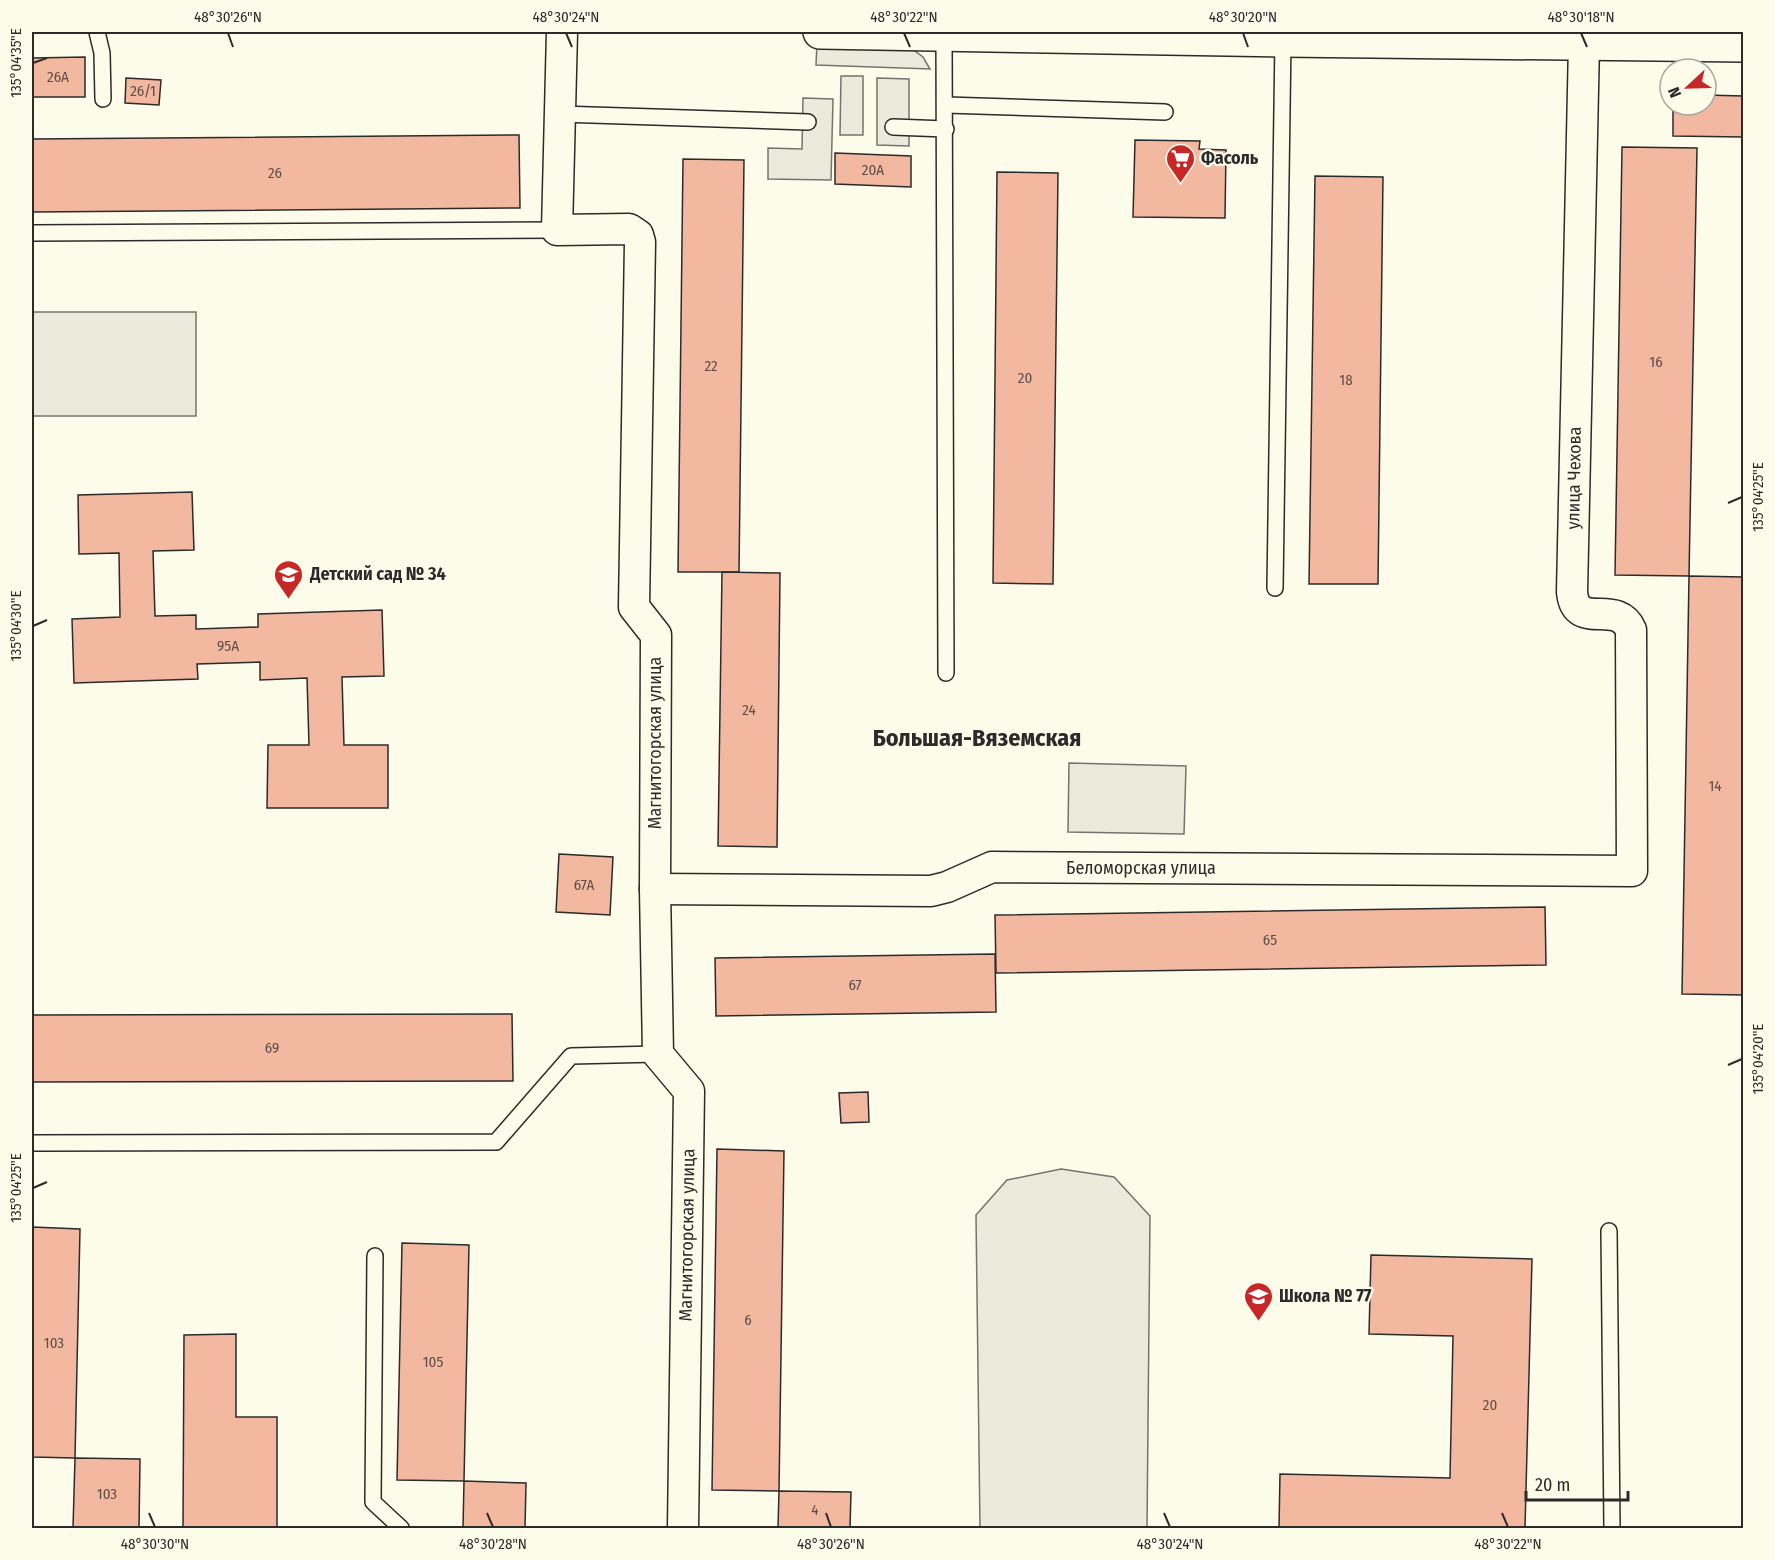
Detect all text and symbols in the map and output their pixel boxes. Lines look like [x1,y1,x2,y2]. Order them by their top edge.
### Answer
text: 48°30'26"N [194,8,262,26]
text: 48°30'24"N [533,8,599,26]
text: 48°30'22"N [870,8,938,26]
text: 48°30'20"N [1209,8,1277,26]
text: 48°30'18"N [1547,8,1615,26]
text: 135°04'35"E [7,28,25,98]
north arrow [1658,57,1718,117]
house number: 26А [47,68,69,86]
house number: 26/1 [130,82,156,100]
text: N [1664,84,1685,100]
supermarket icon: Фасоль [1164,142,1196,184]
place label: Фасоль [1201,147,1259,169]
house number: 20А [862,161,884,179]
house number: 26 [268,164,282,182]
house number: 16 [1649,353,1663,371]
house number: 22 [704,357,718,375]
house number: 20 [1018,369,1032,387]
house number: 18 [1339,371,1353,389]
street label: улица Чехова [1562,426,1586,530]
text: 135°04'25"E [1749,462,1767,532]
school or university icon: Детский сад № 34 [273,558,305,600]
place label: Детский сад № 34 [309,563,446,585]
text: 135°04'30"E [7,591,25,661]
house number: 95А [217,637,239,655]
street label: Магнитогорская улица [644,656,666,829]
house number: 24 [742,701,756,719]
district label: Большая-Вяземская [873,724,1081,752]
house number: 14 [1708,777,1722,795]
street label: Беломорская улица [1066,857,1216,879]
house number: 67А [574,876,594,894]
house number: 65 [1263,931,1277,949]
house number: 67 [848,976,862,994]
text: 135°04'20"E [1749,1024,1767,1094]
house number: 69 [265,1039,279,1057]
street label: Магнитогорская улица [674,1148,700,1322]
text: 135°04'25"E [7,1153,25,1223]
school or university icon: Школа № 77 [1242,1280,1274,1322]
place label: Школа № 77 [1279,1285,1372,1307]
house number: 6 [744,1311,752,1329]
house number: 103 [44,1334,64,1352]
house number: 105 [423,1353,443,1371]
house number: 20 [1483,1396,1497,1414]
scale bar [1526,1464,1628,1502]
text: 20 m [1535,1474,1570,1496]
house number: 103 [97,1485,117,1503]
house number: 4 [811,1501,819,1519]
text: 48°30'30"N [121,1535,189,1553]
text: 48°30'28"N [459,1535,527,1553]
text: 48°30'26"N [797,1535,865,1553]
text: 48°30'24"N [1137,1535,1203,1553]
text: 48°30'22"N [1474,1535,1542,1553]

